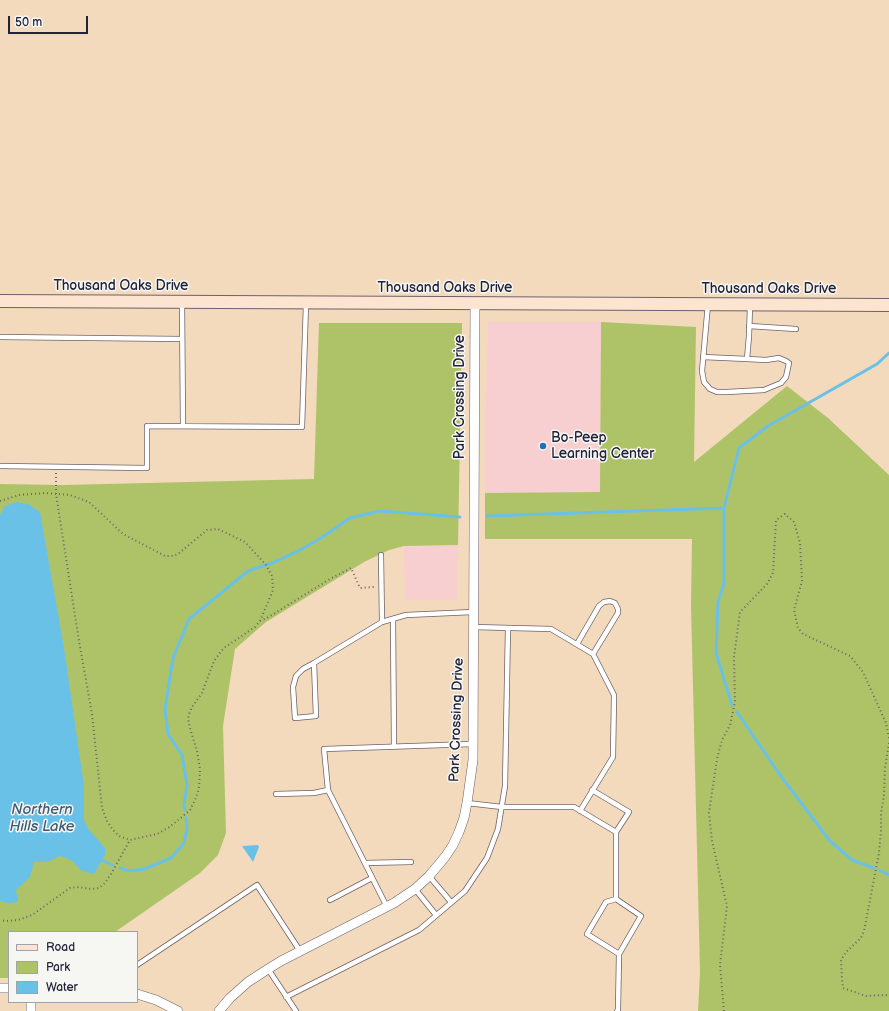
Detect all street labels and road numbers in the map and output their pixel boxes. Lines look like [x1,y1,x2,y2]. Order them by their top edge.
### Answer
street label: Thousand Oaks Drive [54,278,188,294]
street label: Thousand Oaks Drive [378,280,512,296]
street label: Thousand Oaks Drive [702,281,836,297]
street label: Park Crossing Drive [452,335,468,459]
street label: Park Crossing Drive [446,658,468,782]

